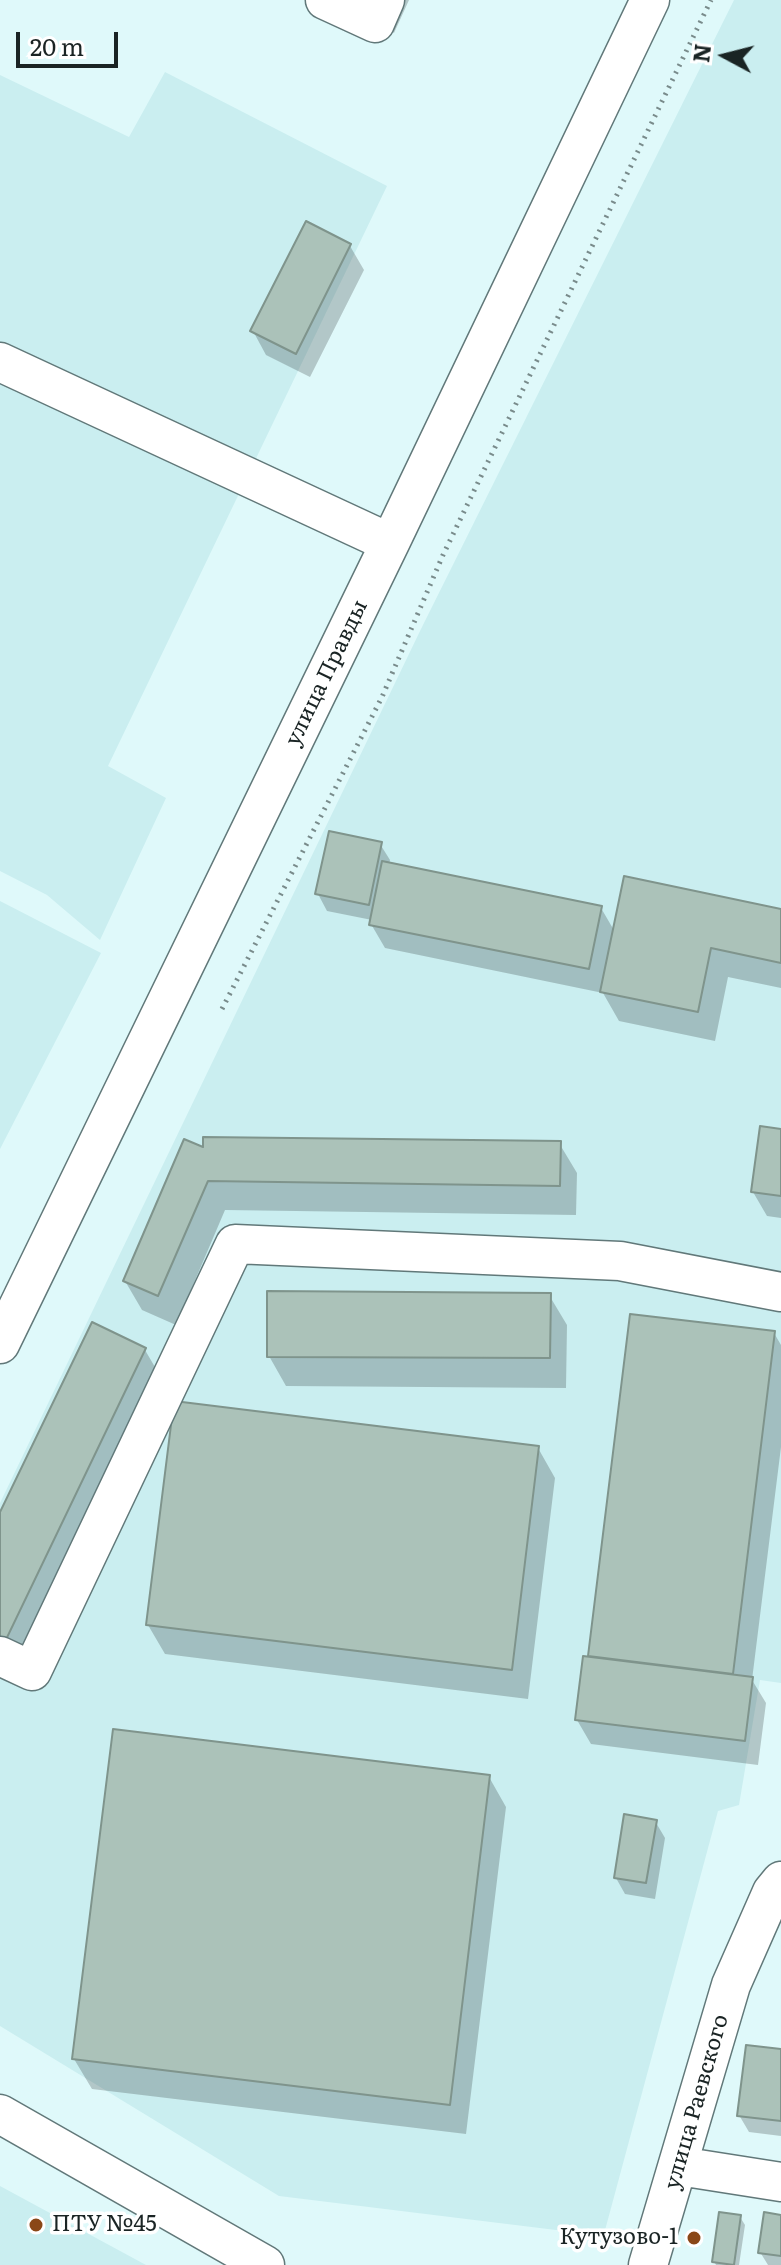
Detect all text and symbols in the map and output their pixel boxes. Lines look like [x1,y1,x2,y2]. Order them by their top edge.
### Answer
scale bar [20,16,122,66]
north arrow [685,16,765,96]
text: 20 m [30,28,84,63]
text: N [683,42,718,64]
street label: улица Правды [280,596,374,750]
street label: улица Раевского [659,2012,735,2192]
place label: ПТУ №45 [52,2212,157,2238]
marker: ПТУ №45 [27,2216,45,2234]
place label: Кутузово-1 [559,2225,678,2251]
marker: Кутузово-1 [685,2229,703,2247]

